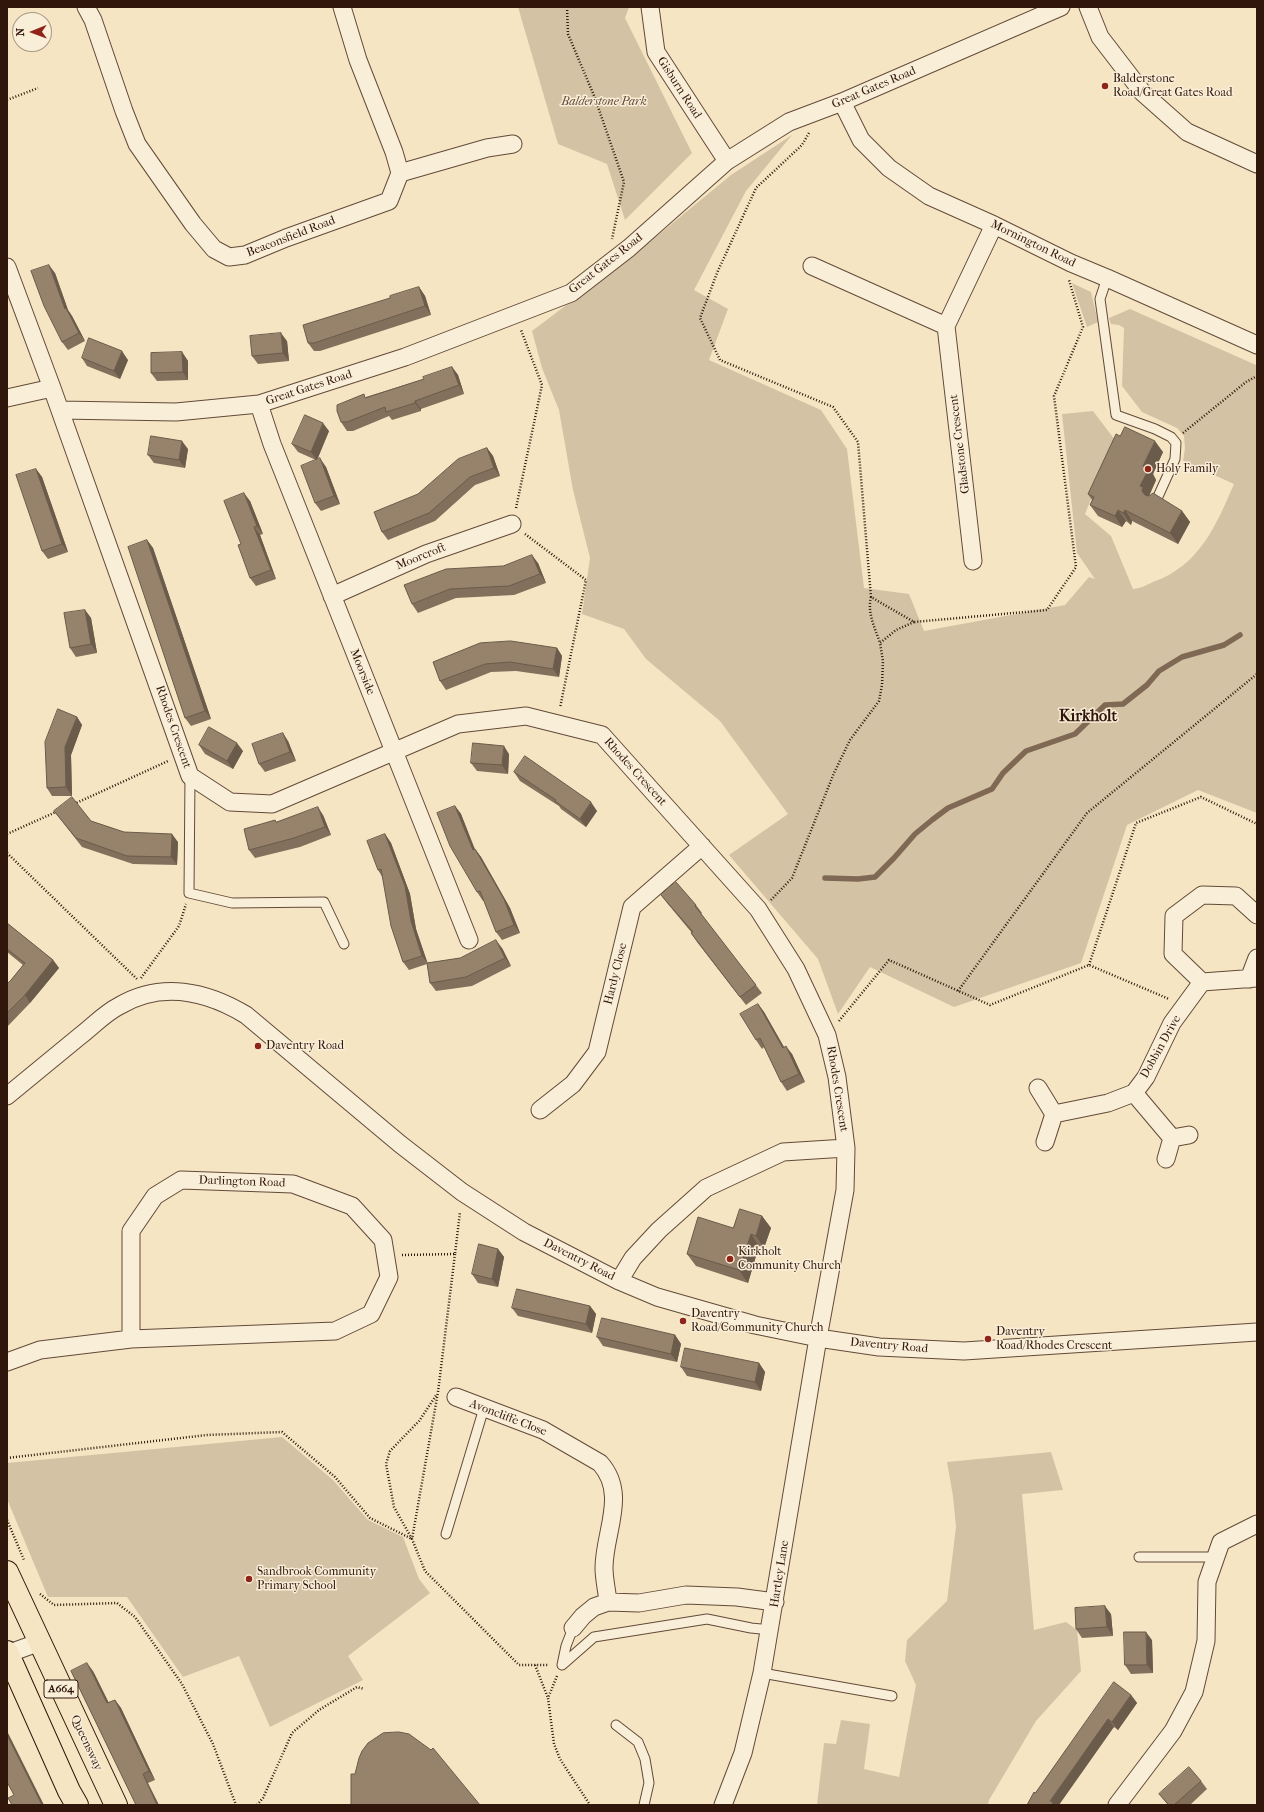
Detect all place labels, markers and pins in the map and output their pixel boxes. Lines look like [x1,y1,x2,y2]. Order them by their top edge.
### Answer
place label: Balderstone Road/Great Gates Road [1113,72,1232,100]
marker: Balderstone Road/Great Gates Road [1100,81,1110,91]
place label: Holy Family [1156,462,1218,476]
marker: Holy Family [1143,464,1153,474]
place label: Daventry Road [266,1039,344,1053]
marker: Daventry Road [253,1041,263,1051]
place label: Kirkholt Community Church [738,1245,841,1273]
marker: Kirkholt Community Church [725,1254,735,1264]
place label: Daventry Road/Community Church [691,1307,824,1335]
marker: Daventry Road/Community Church [678,1316,688,1326]
place label: Daventry Road/Rhodes Crescent [996,1325,1112,1353]
marker: Daventry Road/Rhodes Crescent [983,1334,993,1344]
place label: Sandbrook Community Primary School [257,1565,376,1593]
marker: Sandbrook Community Primary School [244,1574,254,1584]

